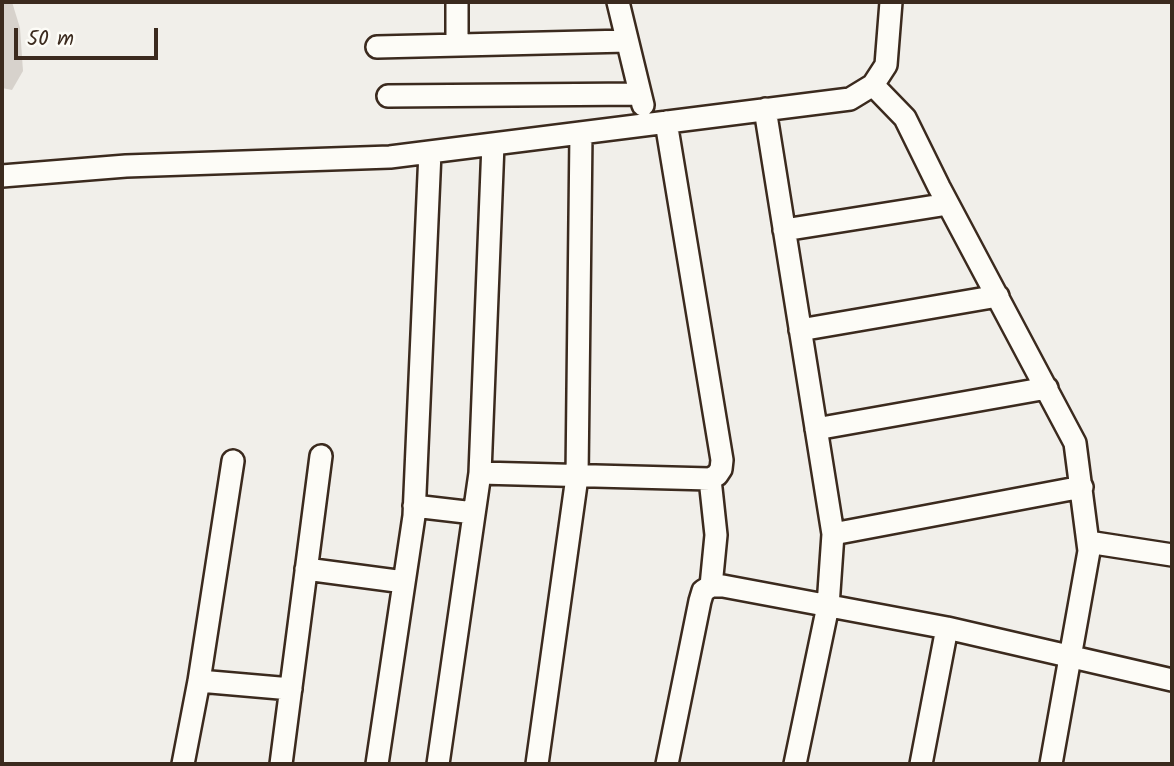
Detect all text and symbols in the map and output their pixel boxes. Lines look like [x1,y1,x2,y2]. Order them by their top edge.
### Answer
scale bar [18,14,161,58]
text: 50 m [27,23,74,56]

